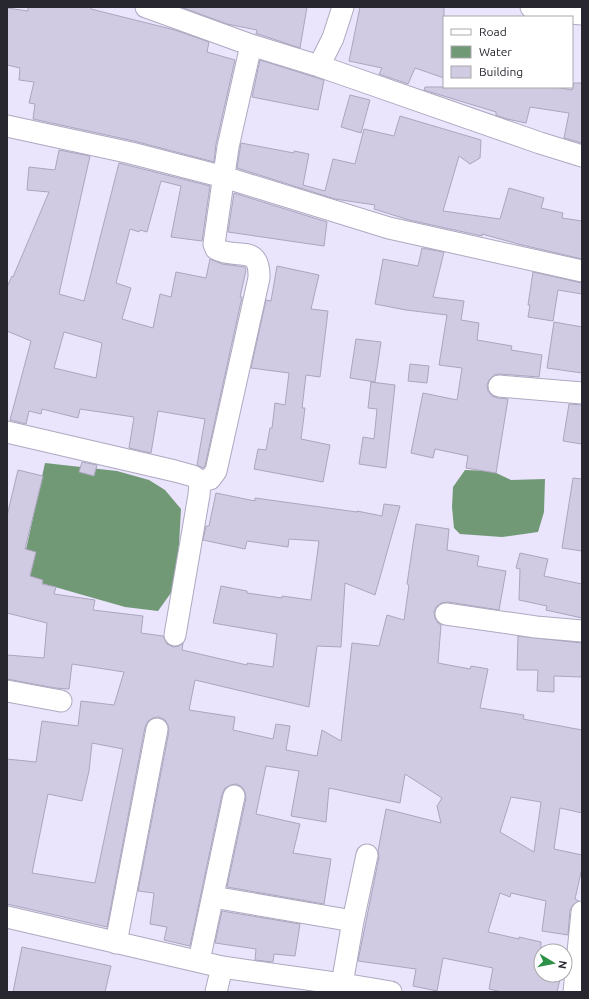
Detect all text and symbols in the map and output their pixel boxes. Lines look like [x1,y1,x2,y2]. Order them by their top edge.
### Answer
legend [443,16,573,88]
text: Road [479,25,507,38]
text: Water [479,45,512,58]
text: Building [479,65,523,78]
north arrow [533,943,573,983]
text: N [556,960,569,970]

